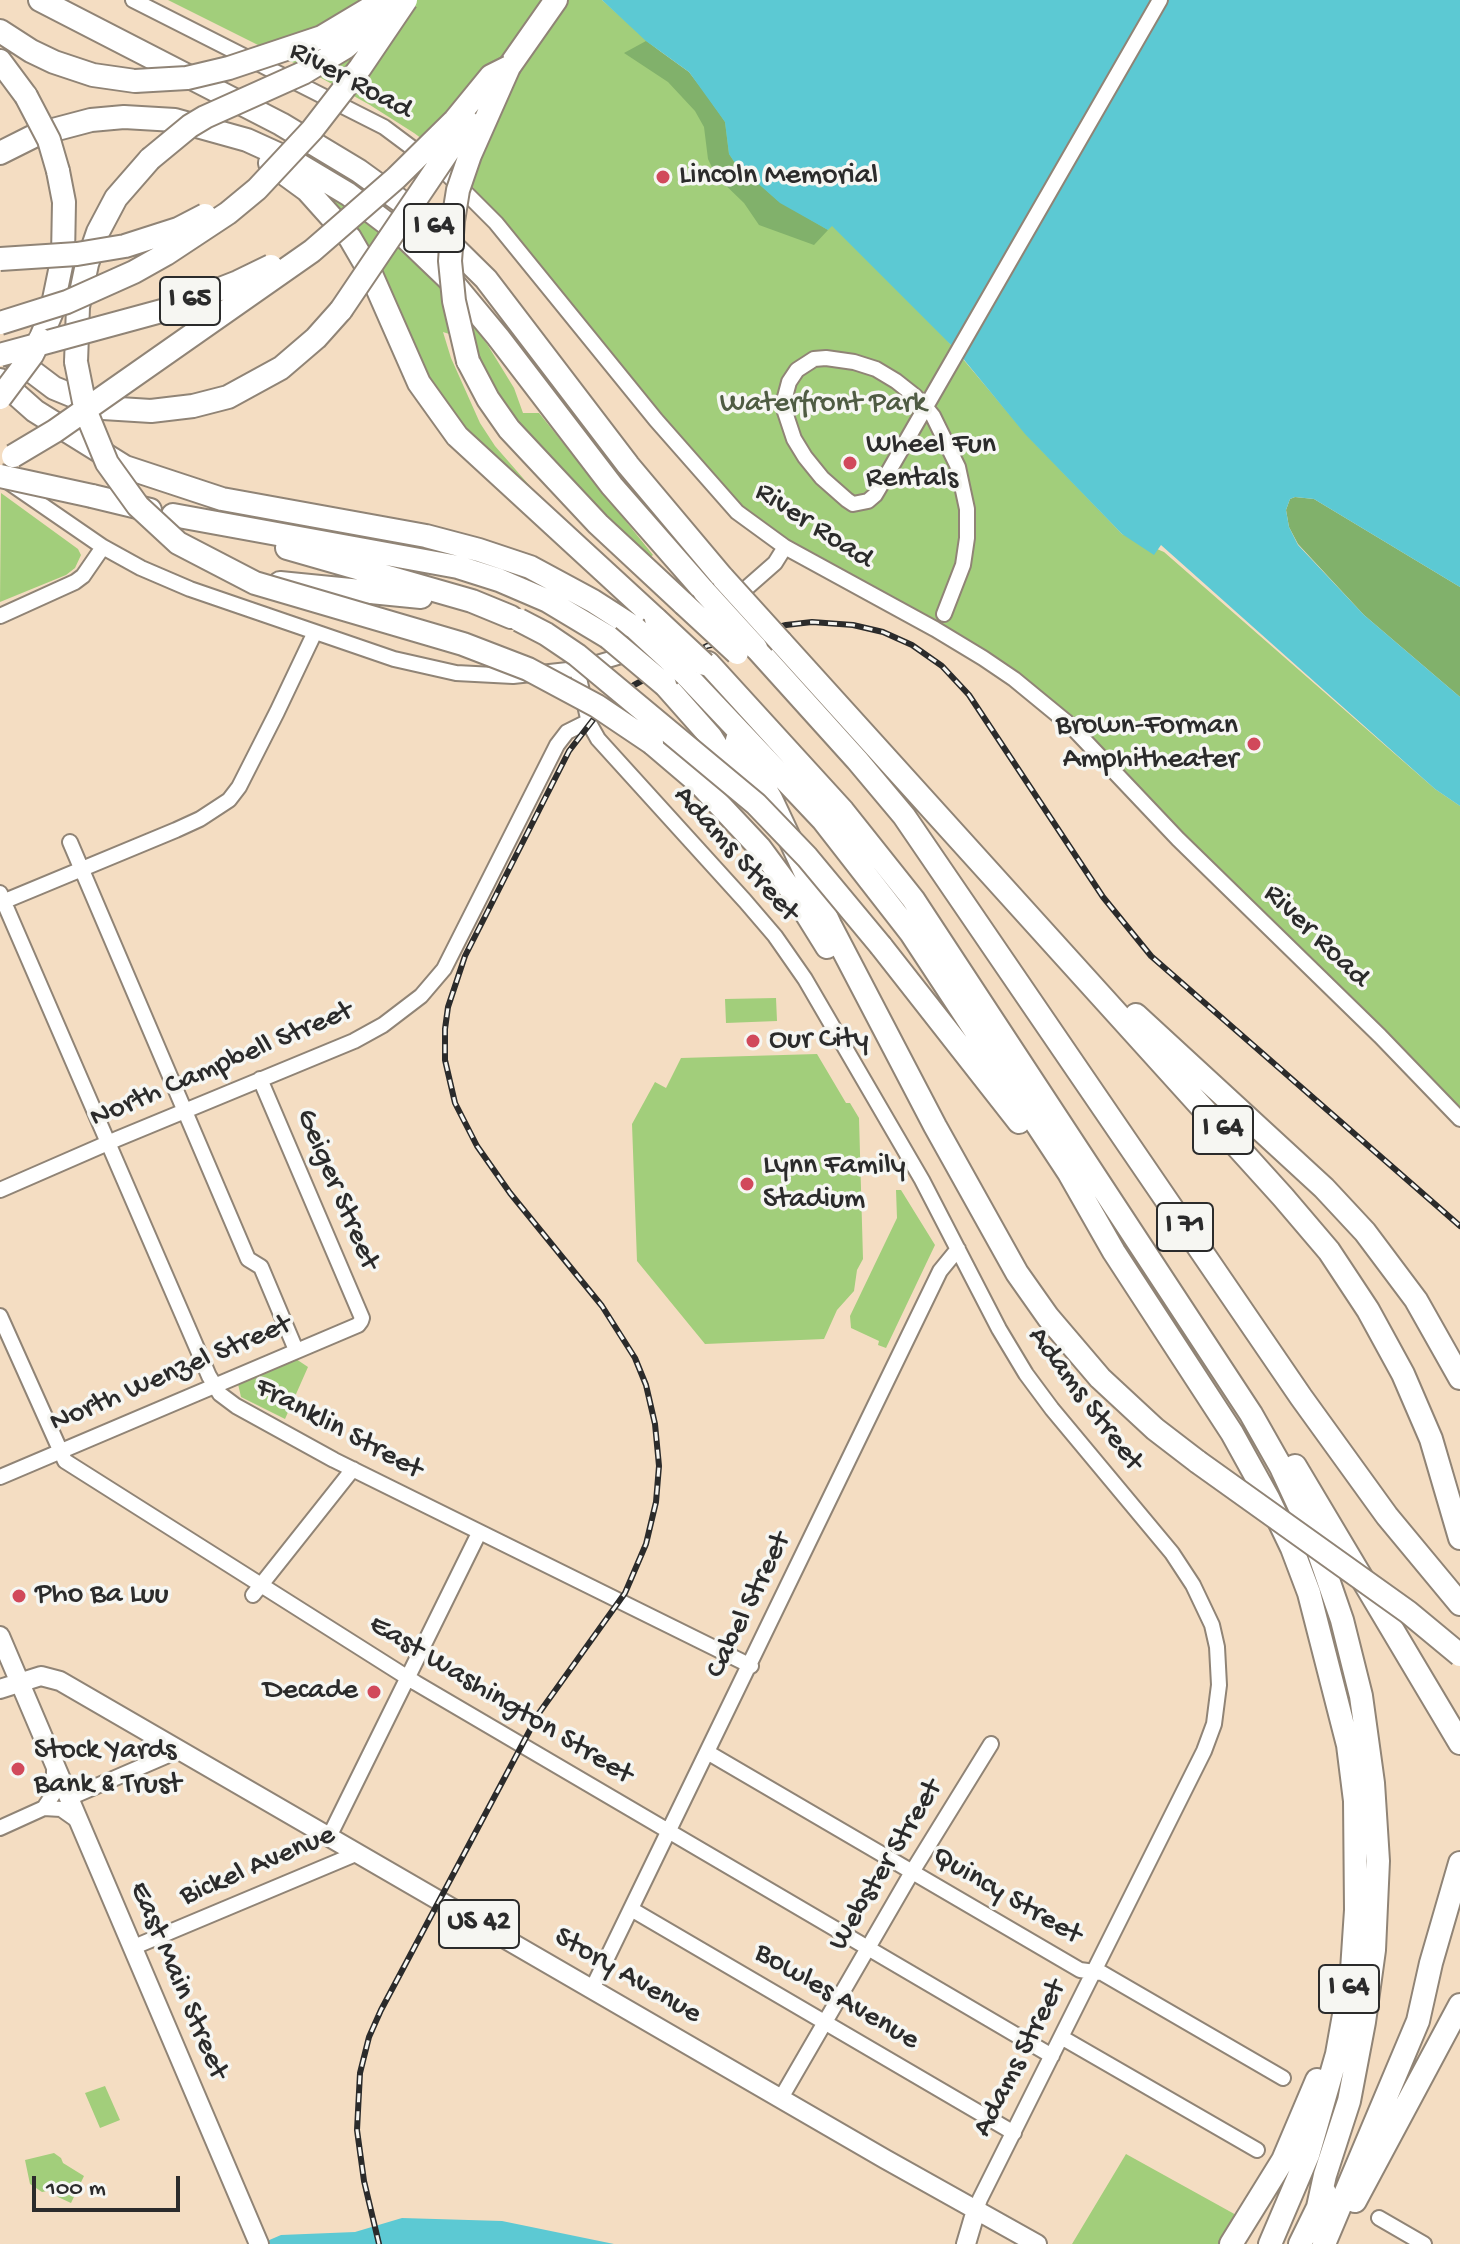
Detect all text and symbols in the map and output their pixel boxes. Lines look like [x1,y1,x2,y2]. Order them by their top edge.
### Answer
street label: River Road [282,35,418,129]
place label: Lincoln Memorial [679,159,878,195]
marker: Lincoln Memorial [654,168,672,186]
road number: I 64 [404,204,464,252]
road number: I 65 [160,277,220,325]
park label: Waterfront Park [720,387,926,423]
place label: Wheel Fun Rentals [866,428,996,498]
marker: Wheel Fun Rentals [841,454,859,472]
street label: River Road [747,475,879,579]
place label: Brown-Forman Amphitheater [1056,709,1238,780]
marker: Brown-Forman Amphitheater [1245,735,1263,753]
street label: Adams Street [664,779,806,931]
street label: River Road [1254,877,1376,997]
street label: North Campbell Street [85,994,359,1138]
place label: Our City [769,1023,869,1059]
marker: Our City [744,1032,762,1050]
street label: Geiger Street [286,1104,386,1276]
road number: I 64 [1193,1106,1253,1154]
place label: Lynn Family Stadium [763,1149,906,1220]
marker: Lynn Family Stadium [738,1175,756,1193]
road number: I 71 [1157,1203,1213,1251]
street label: North Wenzel Street [45,1308,297,1442]
street label: Adams Street [1018,1321,1150,1479]
street label: Franklin Street [248,1371,428,1489]
street label: Cabel Street [699,1527,801,1685]
place label: Pho Ba Luu [35,1578,169,1614]
marker: Pho Ba Luu [10,1587,28,1605]
street label: East Washington Street [361,1608,639,1794]
place label: Decade [263,1674,358,1710]
marker: Decade [365,1683,383,1701]
place label: Stock Yards Bank & Trust [34,1734,181,1804]
marker: Stock Yards Bank & Trust [9,1760,27,1778]
street label: Webster Street [822,1774,952,1958]
street label: Bickel Avenue [175,1818,341,1916]
street label: Quincy Street [925,1840,1087,1954]
street label: East Main Street [119,1877,235,2085]
road number: US 42 [439,1900,519,1948]
street label: Story Avenue [547,1920,707,2034]
street label: Bowles Avenue [747,1936,925,2060]
road number: I 64 [1319,1965,1379,2013]
street label: Adams Street [966,1974,1076,2144]
scale bar [36,2160,184,2210]
text: 100 m [46,2175,106,2204]

